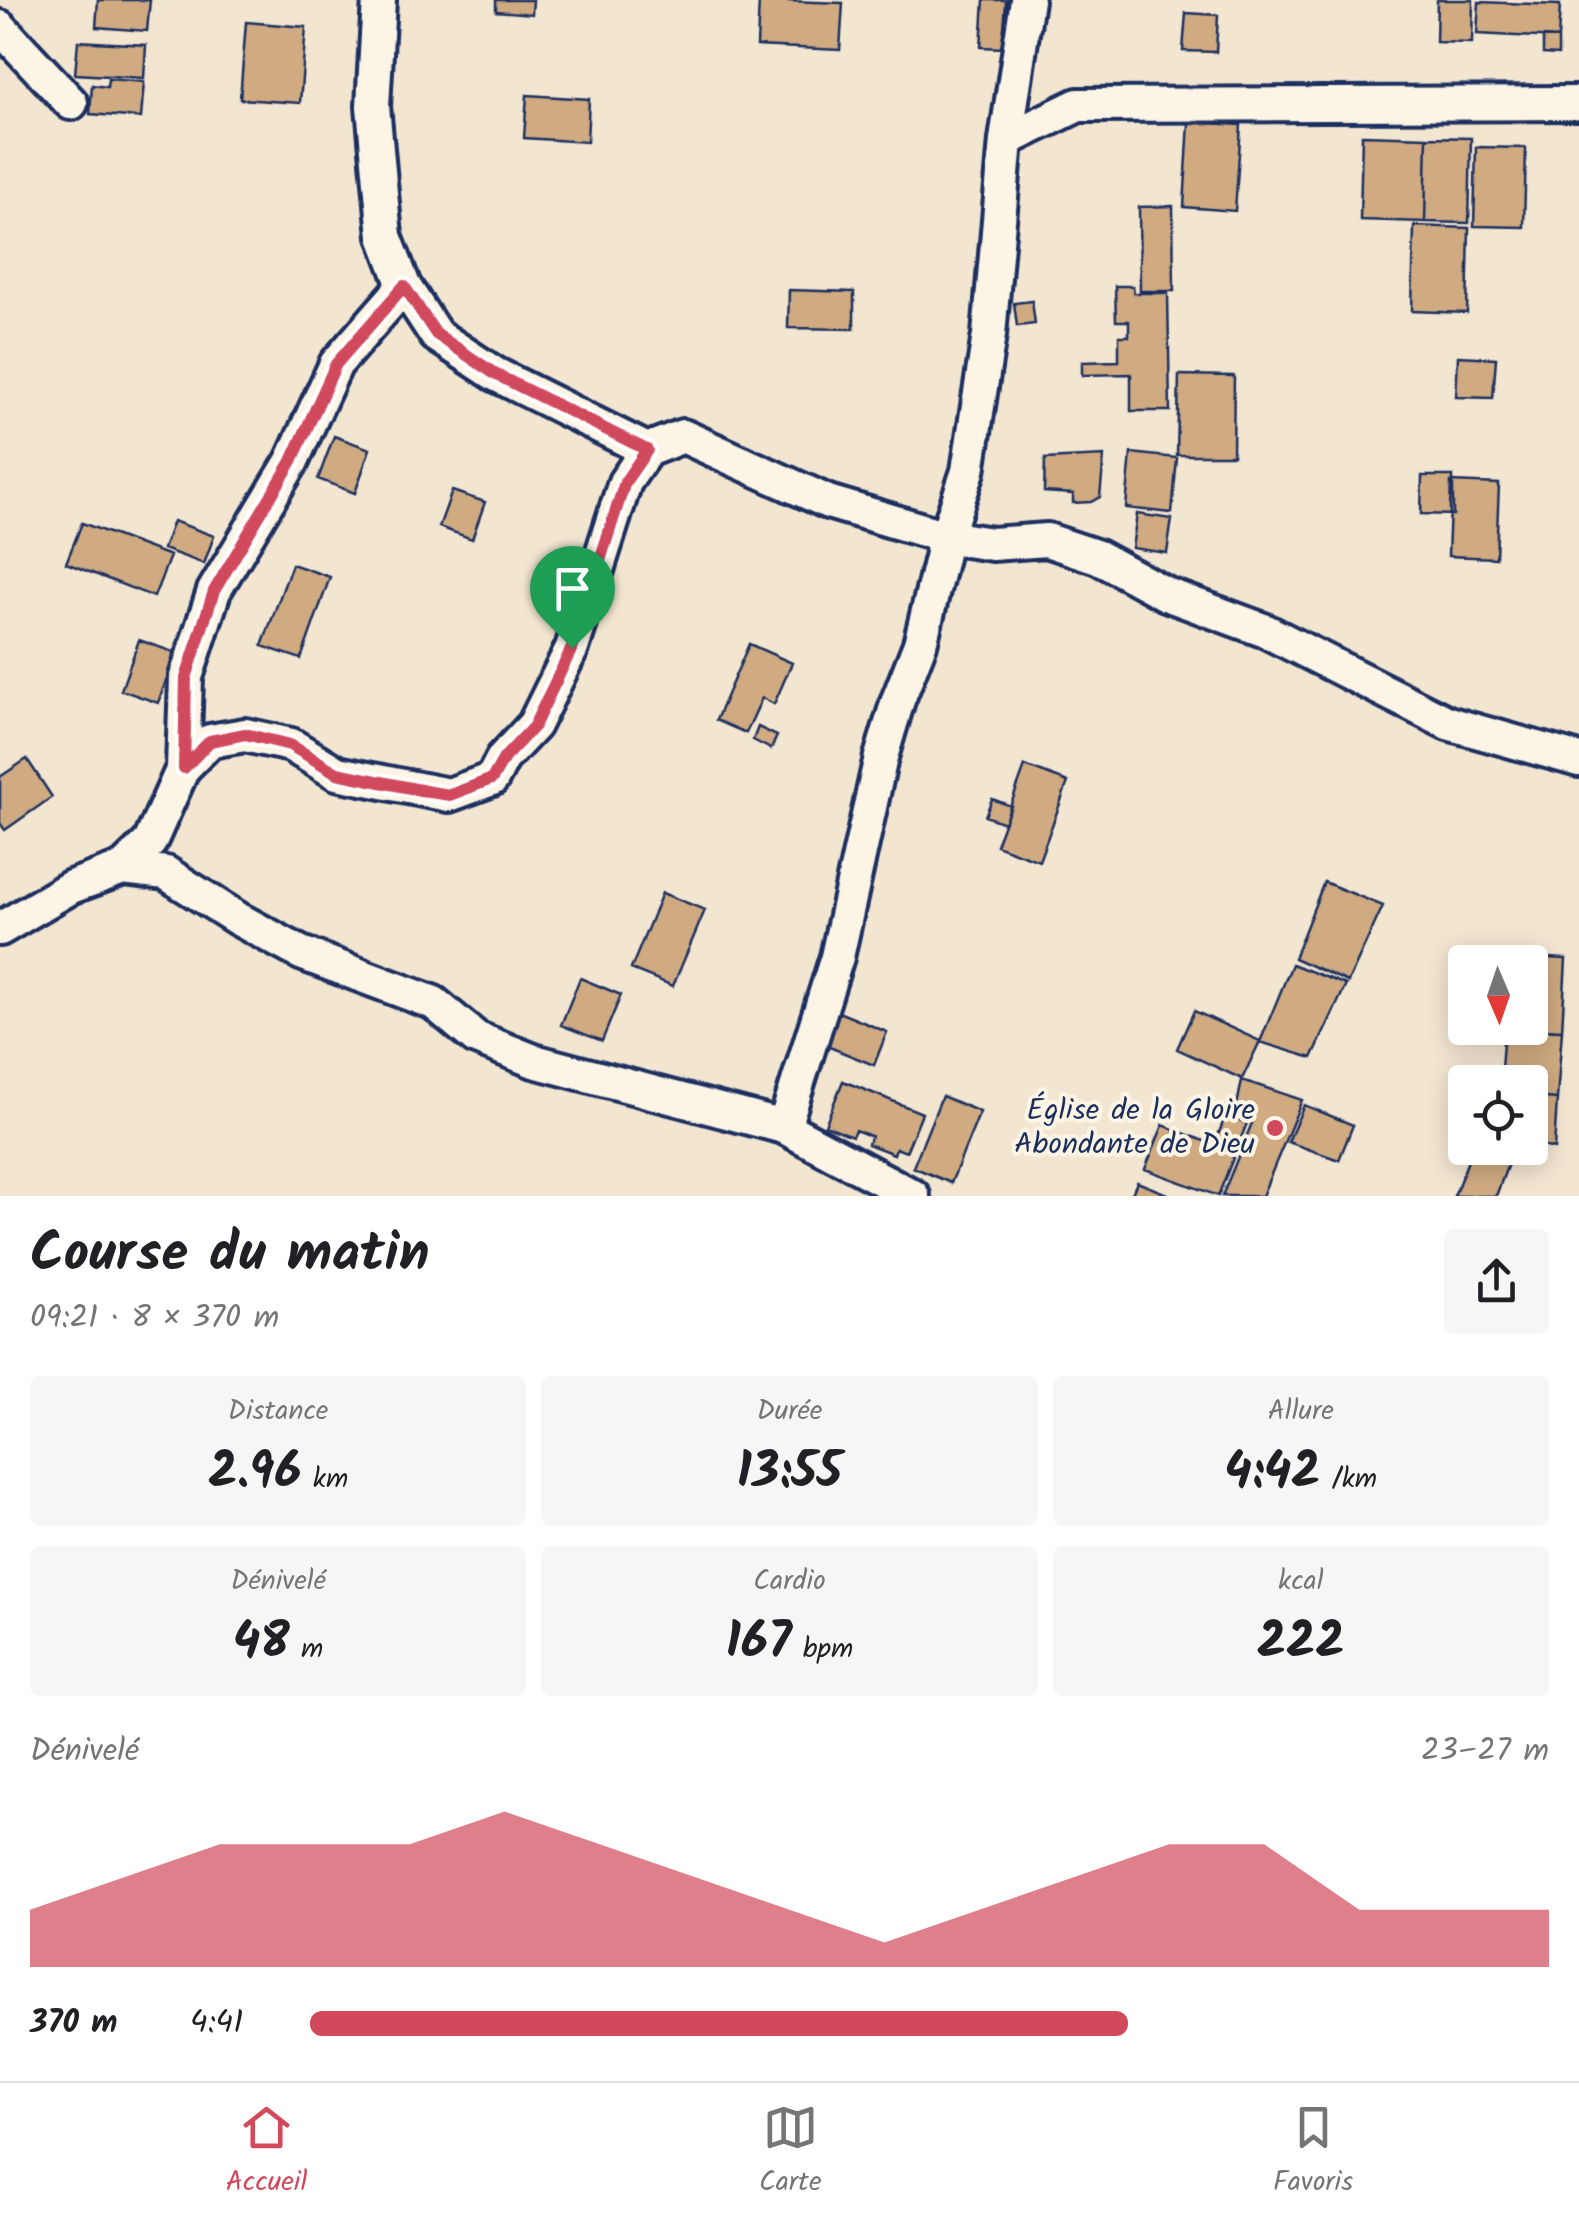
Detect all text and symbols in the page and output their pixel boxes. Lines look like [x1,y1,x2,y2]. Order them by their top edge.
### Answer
pin [530,546,615,649]
icon: arrive [545,561,600,616]
north arrow [1448,945,1548,1045]
map controls [1448,945,1548,1165]
button: locate [1448,1065,1548,1165]
place label: Église de la Gloire Abondante de Dieu [1014,1087,1255,1169]
marker: Église de la Gloire Abondante de Dieu [1264,1117,1286,1139]
text: Course du matin [30,1212,430,1299]
button: share [1444,1229,1549,1334]
text: 09:21 · 8 × 370 m [30,1293,279,1344]
text: Distance [228,1389,328,1434]
text: Durée [757,1389,822,1434]
text: Allure [1268,1389,1334,1434]
text: 2.96 [208,1434,302,1514]
text: 13:55 [737,1434,842,1514]
text: 4:42 [1225,1434,1321,1514]
text: km [302,1457,348,1502]
text: /km [1321,1457,1377,1502]
text: Dénivelé [230,1559,326,1604]
text: Cardio [753,1559,826,1604]
text: kcal [1278,1559,1324,1604]
text: 48 [233,1604,290,1684]
text: 167 [726,1604,792,1684]
text: 222 [1257,1604,1345,1684]
text: m [290,1627,323,1672]
text: bpm [792,1627,853,1672]
text: Dénivelé [30,1726,139,1777]
text: 23–27 m [1421,1726,1549,1777]
text: 370 m [30,1998,118,2049]
text: 4:41 [190,1998,243,2049]
tab: Accueil [226,2100,307,2205]
tab: Carte [759,2100,822,2205]
tab: Favoris [1273,2100,1353,2205]

